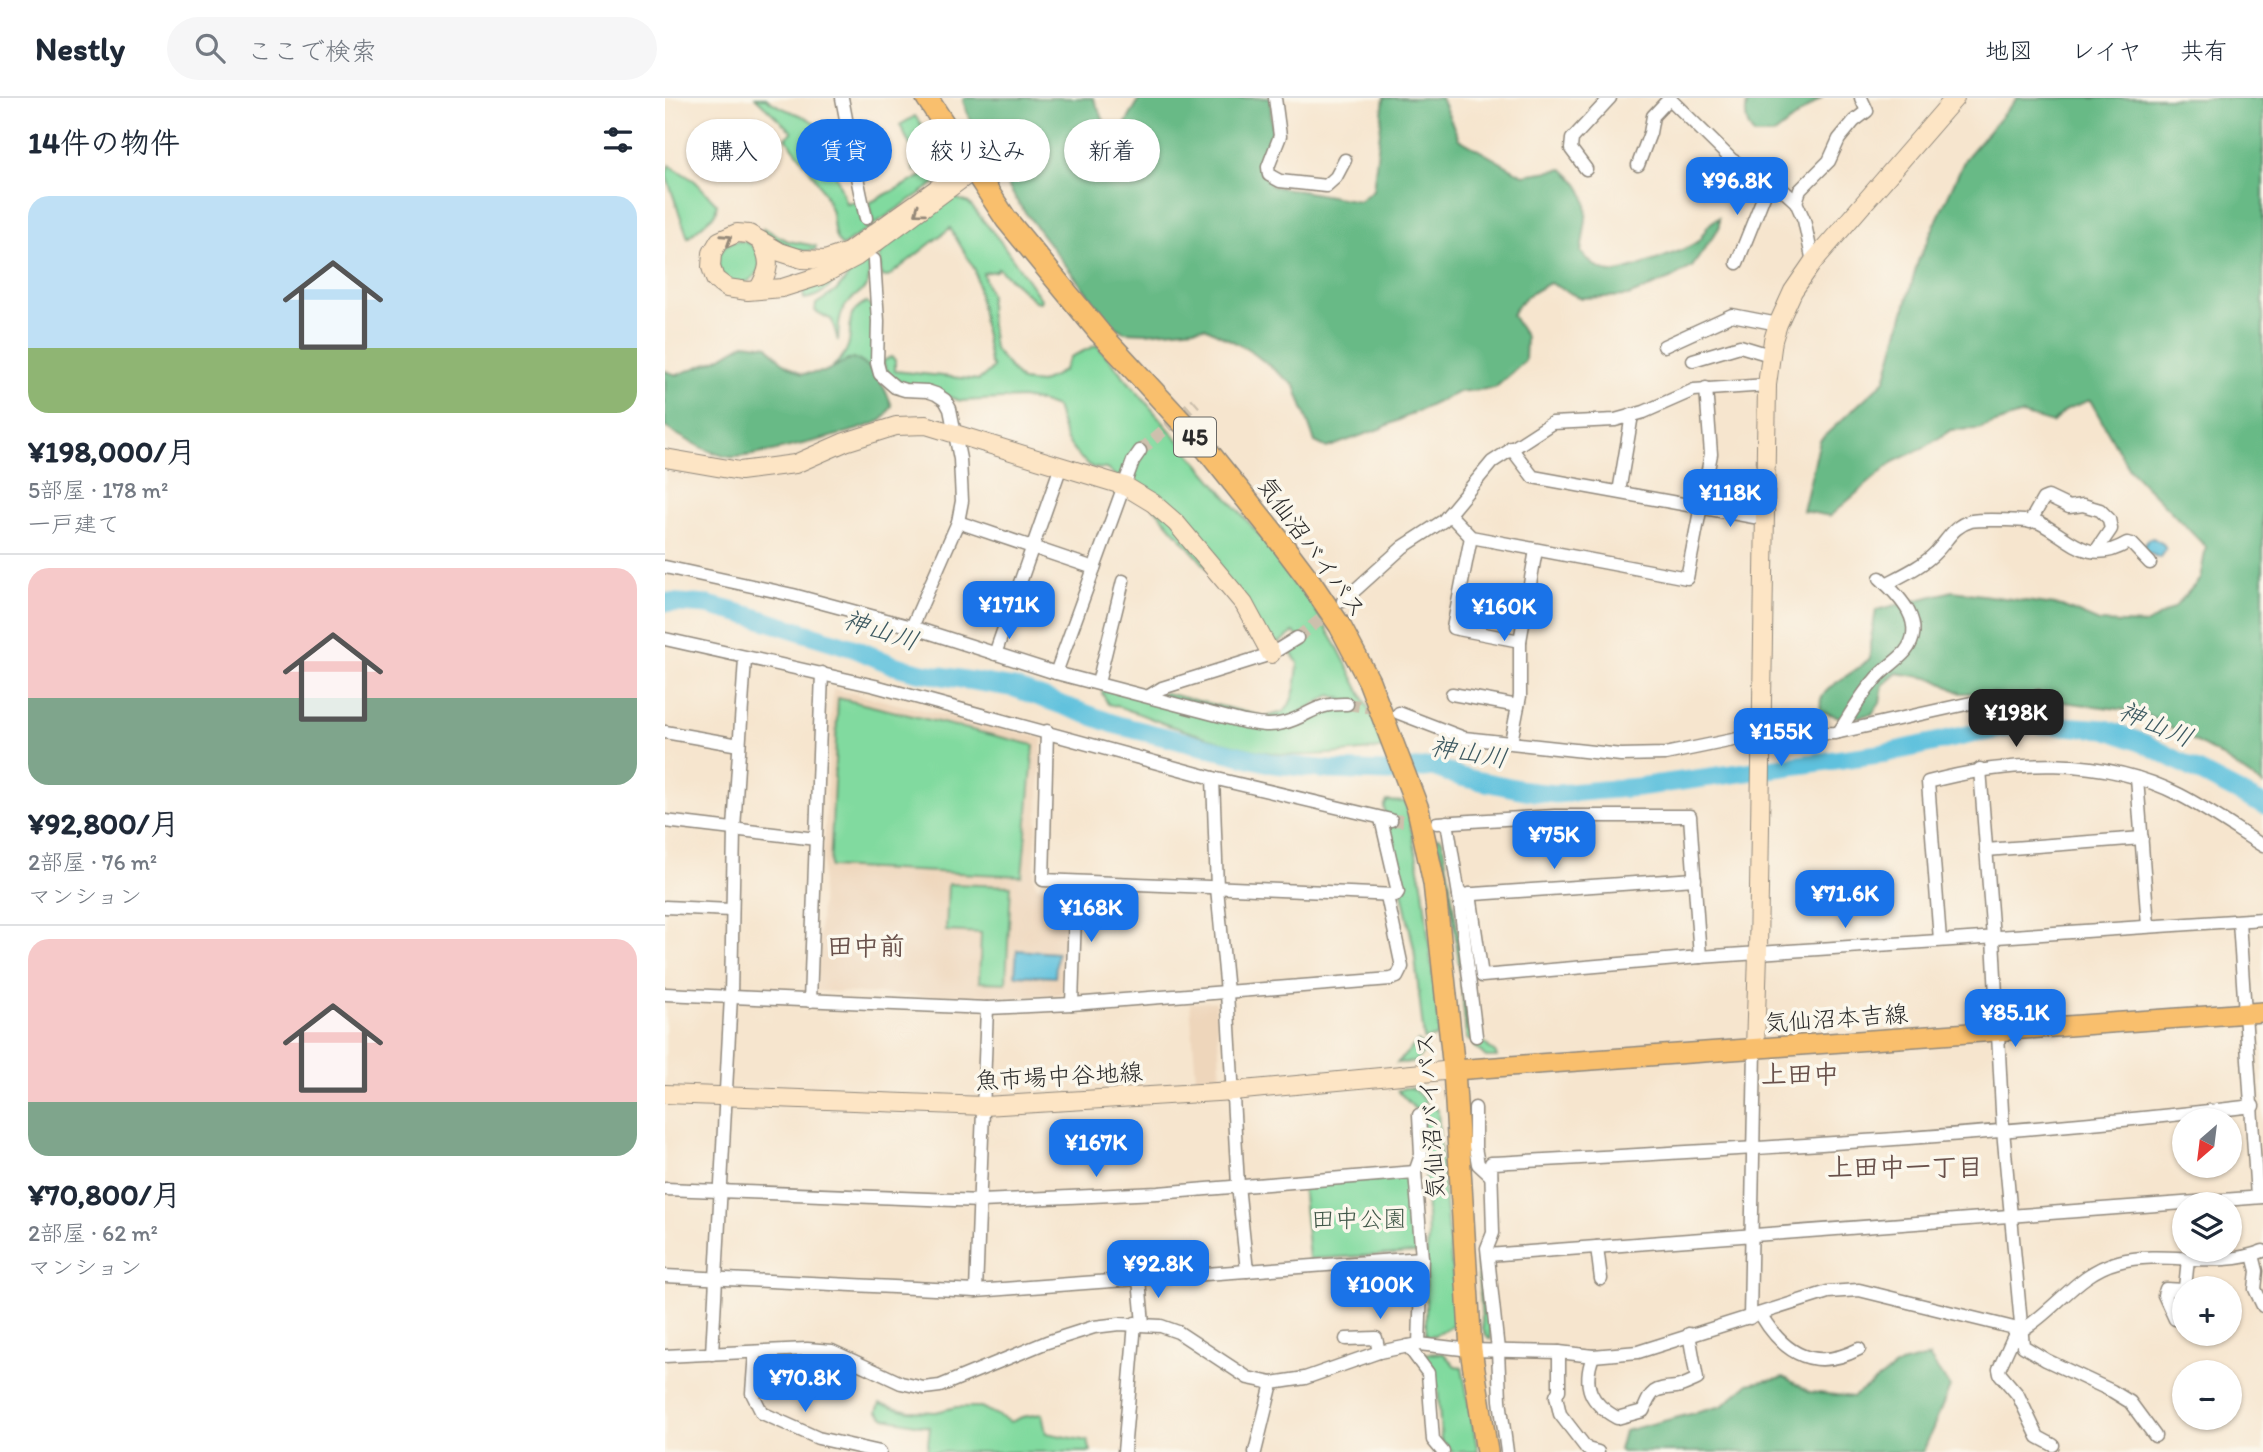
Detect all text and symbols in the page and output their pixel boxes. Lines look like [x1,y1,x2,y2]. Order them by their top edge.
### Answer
search box [167,17,657,80]
text: Nestly [35,29,125,68]
icon: search [191,29,229,67]
text: ここで検索 [247,35,377,67]
text: 地図 [1985,36,2033,65]
text: レイヤ [2071,36,2142,65]
text: 共有 [2180,36,2228,65]
chip: 購入 [686,119,782,182]
chip: 賃貸 [796,119,892,182]
chip: 絞り込み [906,119,1050,182]
chip: 新着 [1064,119,1160,182]
icon: filters [599,121,637,159]
text: 14件の物件 [28,124,180,161]
pin: ¥96.8K [1680,158,1794,217]
text: ¥96.8K [1702,166,1772,194]
one-way arrow [914,202,927,215]
one-way arrow [719,235,732,248]
icon: home [270,242,396,368]
road number: 45 [1174,418,1216,456]
text: ¥198,000/月 [28,433,196,470]
pin: ¥118K [1681,470,1779,529]
street label: 気仙沼バイパス [1251,471,1373,623]
text: 5部屋 · 178 m² [28,476,168,504]
text: ¥118K [1699,478,1761,506]
text: 一戸建て [28,510,120,538]
pin: ¥171K [960,582,1058,641]
pin: ¥160K [1455,584,1553,643]
text: ¥171K [979,590,1039,618]
text: ¥160K [1472,592,1536,620]
water label: 神山川 [839,603,923,657]
icon: home [270,614,396,740]
pin: ¥198K [1967,690,2065,749]
water label: 神山川 [2114,694,2198,754]
text: ¥198K [1985,698,2047,726]
pin: ¥155K [1732,708,1830,768]
text: ¥155K [1750,717,1812,745]
water label: 神山川 [1428,729,1510,775]
text: ¥92,800/月 [28,805,179,842]
pin: ¥75K [1513,812,1595,871]
text: ¥75K [1528,820,1580,848]
text: 2部屋 · 76 m² [28,848,157,876]
pin: ¥71.6K [1788,870,1902,930]
text: ¥71.6K [1811,879,1879,907]
text: マンション [28,882,142,910]
pin: ¥168K [1042,884,1140,944]
text: ¥168K [1059,893,1123,921]
district label: 田中前 [827,930,905,962]
icon: home [270,985,396,1111]
pin: ¥85.1K [1958,990,2072,1049]
text: ¥85.1K [1981,998,2049,1026]
street label: 気仙沼本吉線 [1763,999,1909,1037]
street label: 気仙沼バイパス [1410,1031,1450,1201]
street label: 魚市場中谷地線 [974,1057,1144,1095]
district label: 上田中 [1761,1058,1839,1090]
north arrow [2172,1108,2242,1178]
map controls [2172,1108,2242,1430]
pin: ¥167K [1047,1119,1145,1179]
text: ¥167K [1065,1128,1127,1156]
district label: 上田中一丁目 [1827,1151,1983,1183]
text: ¥70,800/月 [28,1176,181,1213]
button: layers [2172,1192,2242,1262]
park label: 田中公園 [1311,1204,1407,1233]
text: 2部屋 · 62 m² [28,1219,158,1247]
pin: ¥92.8K [1101,1240,1215,1300]
text: ¥92.8K [1123,1249,1193,1277]
text: マンション [28,1253,142,1281]
pin: ¥100K [1331,1262,1429,1321]
text: ¥100K [1347,1270,1413,1298]
button: + [2172,1276,2242,1346]
pin: ¥70.8K [748,1354,862,1414]
button: − [2172,1360,2242,1430]
text: ¥70.8K [769,1363,841,1391]

